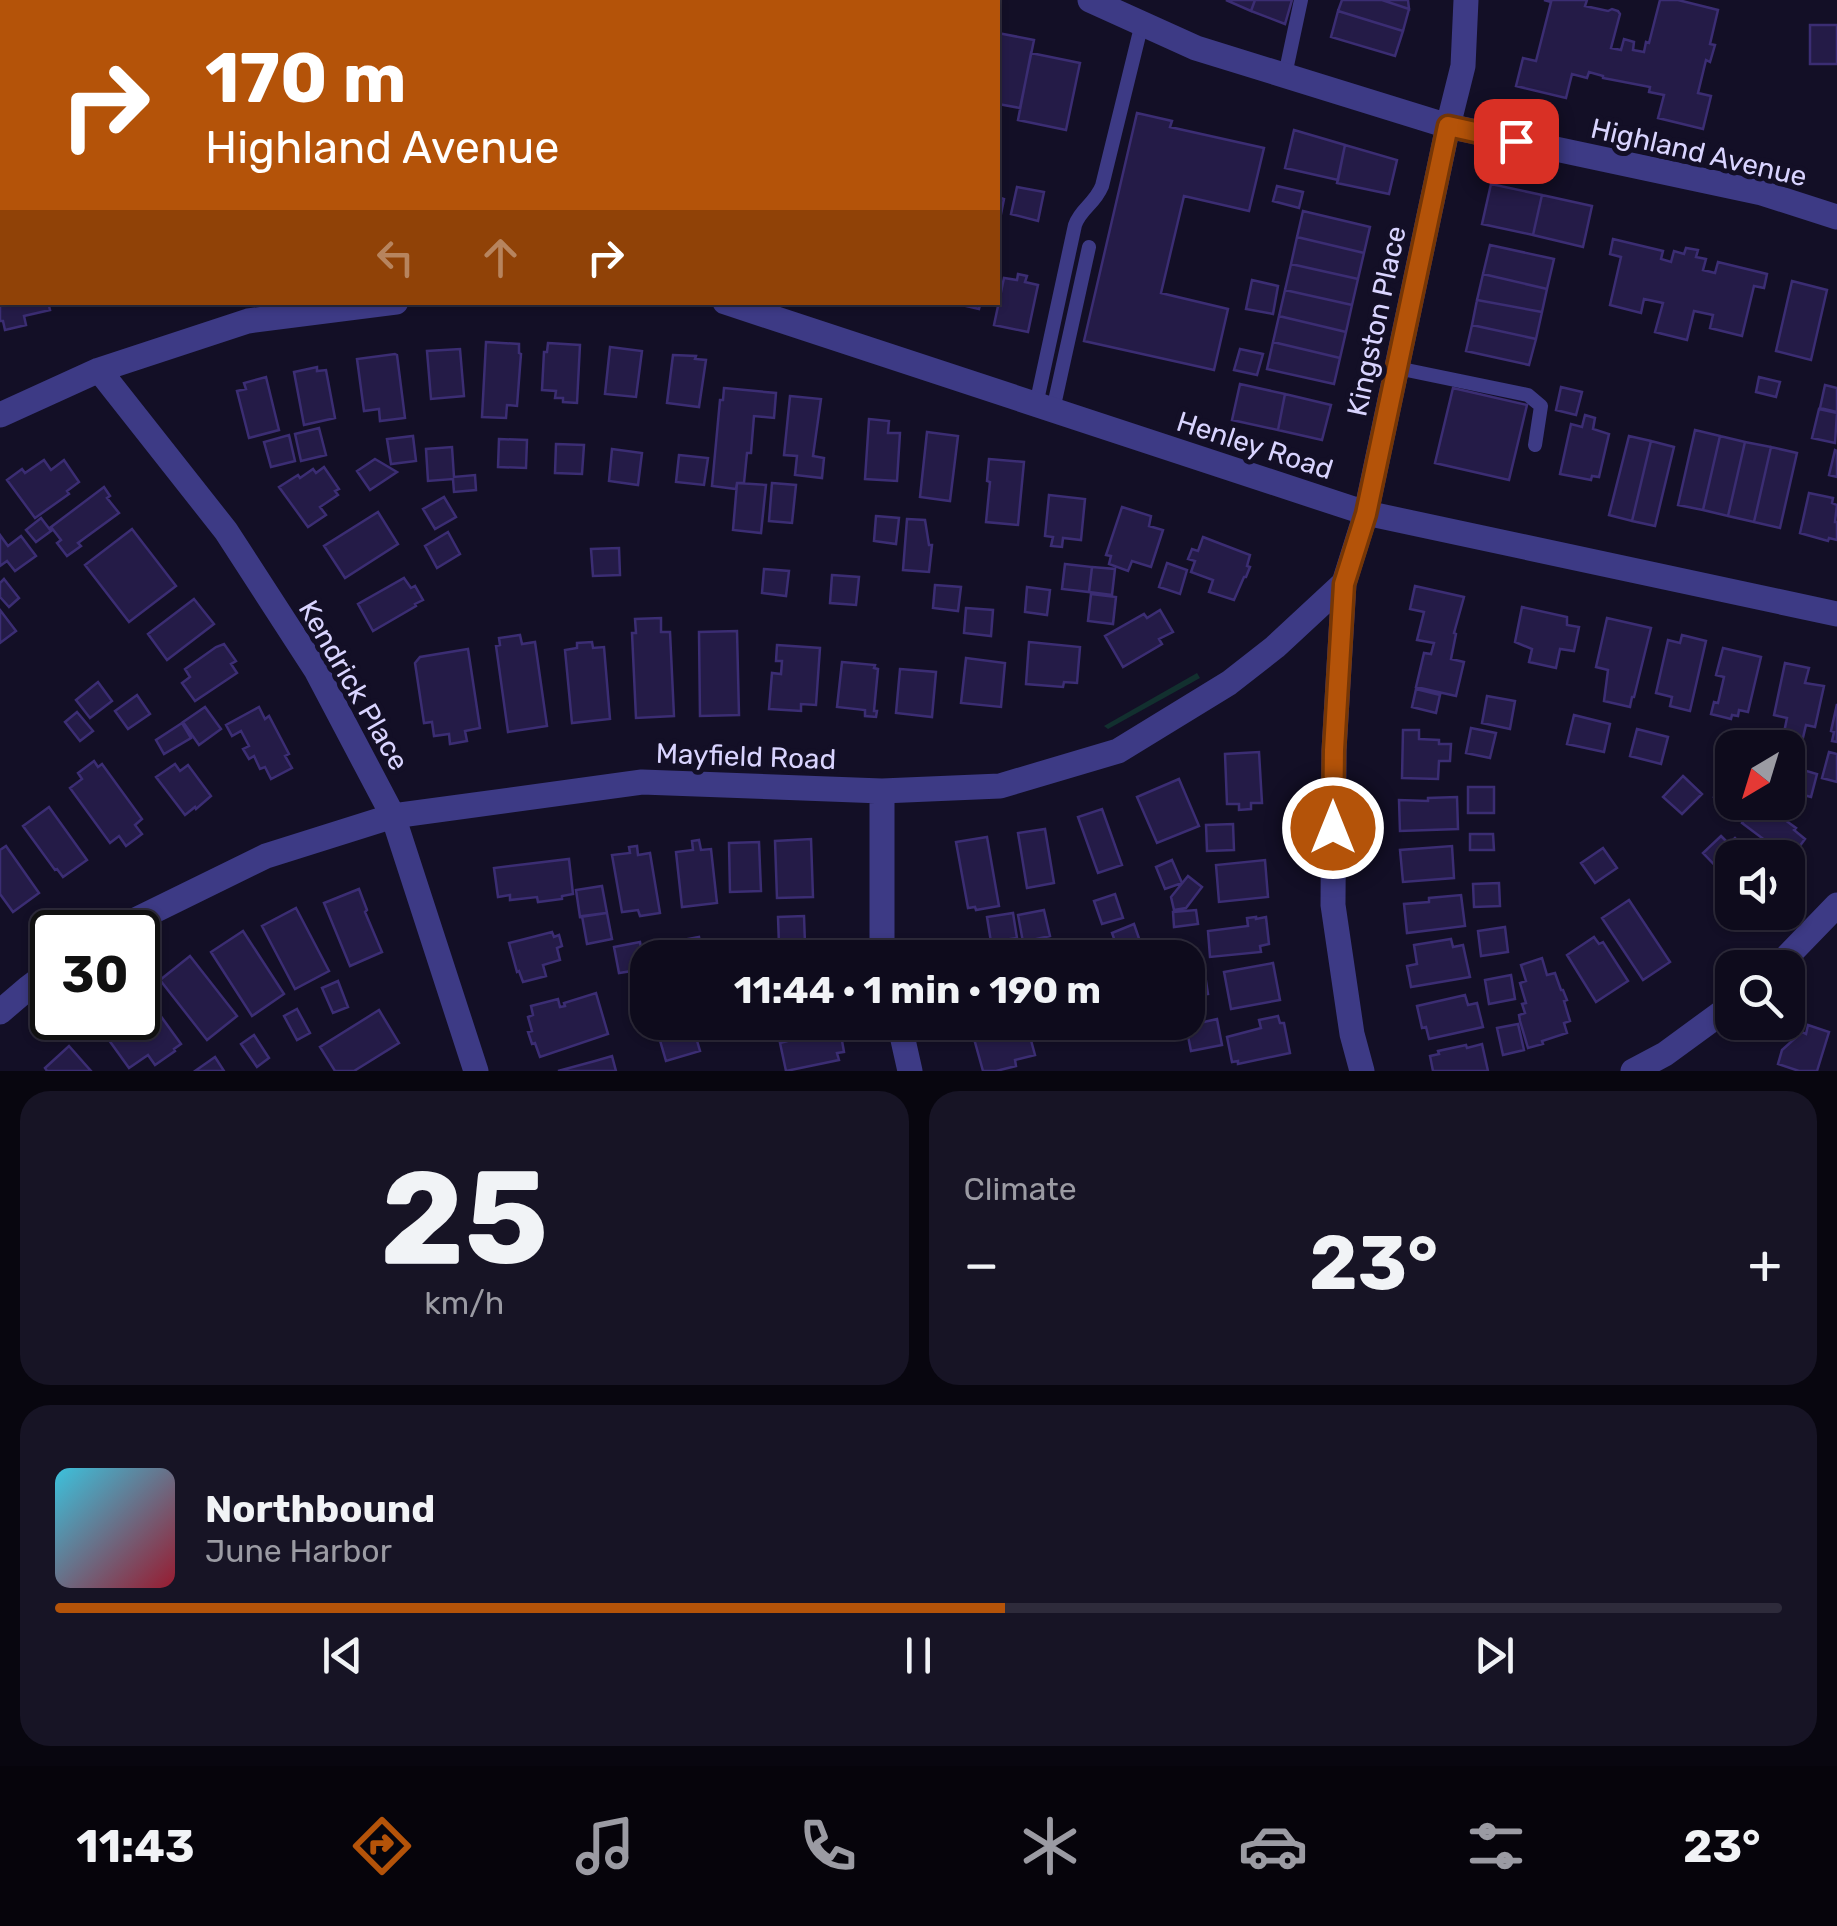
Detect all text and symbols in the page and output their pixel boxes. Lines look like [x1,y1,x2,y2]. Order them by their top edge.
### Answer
text: 170 m [205,37,407,120]
icon: right [40,40,170,170]
pin [1474,99,1559,184]
street label: Highland Avenue [1588,112,1810,193]
icon: arrive [1489,114,1544,169]
text: Highland Avenue [205,121,560,174]
street label: Kingston Place [1340,223,1413,419]
icon: left [368,230,423,285]
icon: ahead [473,230,528,285]
icon: right [578,230,633,285]
street label: Henley Road [1172,405,1337,486]
street label: Kendrick Place [292,594,416,776]
north arrow [1715,730,1805,820]
map controls [1715,730,1805,1040]
street label: Mayfield Road [655,737,837,776]
position arrow [1281,776,1385,880]
button: sound [1715,840,1805,930]
speed limit sign: 30 [30,910,160,1040]
button: search [1715,950,1805,1040]
text: 11:44 · 1 min · 190 m [734,967,1101,1013]
text: 25 [380,1141,548,1296]
text: Climate [964,1170,1077,1208]
text: 23° [1309,1219,1438,1308]
text: − [964,1232,999,1297]
text: + [1748,1232,1782,1297]
text: km/h [424,1284,504,1322]
text: Northbound [205,1486,435,1532]
text: June Harbor [205,1532,392,1570]
icon: previous [315,1628,370,1683]
icon: pause [891,1628,946,1683]
icon: next [1467,1628,1522,1683]
icon: directions [347,1811,417,1881]
icon: music [570,1811,640,1881]
icon: phone [793,1811,863,1881]
icon: climate [1015,1811,1085,1881]
icon: car [1238,1811,1308,1881]
icon: filters [1461,1811,1531,1881]
text: 11:43 [76,1820,195,1873]
text: 23° [1683,1820,1761,1873]

